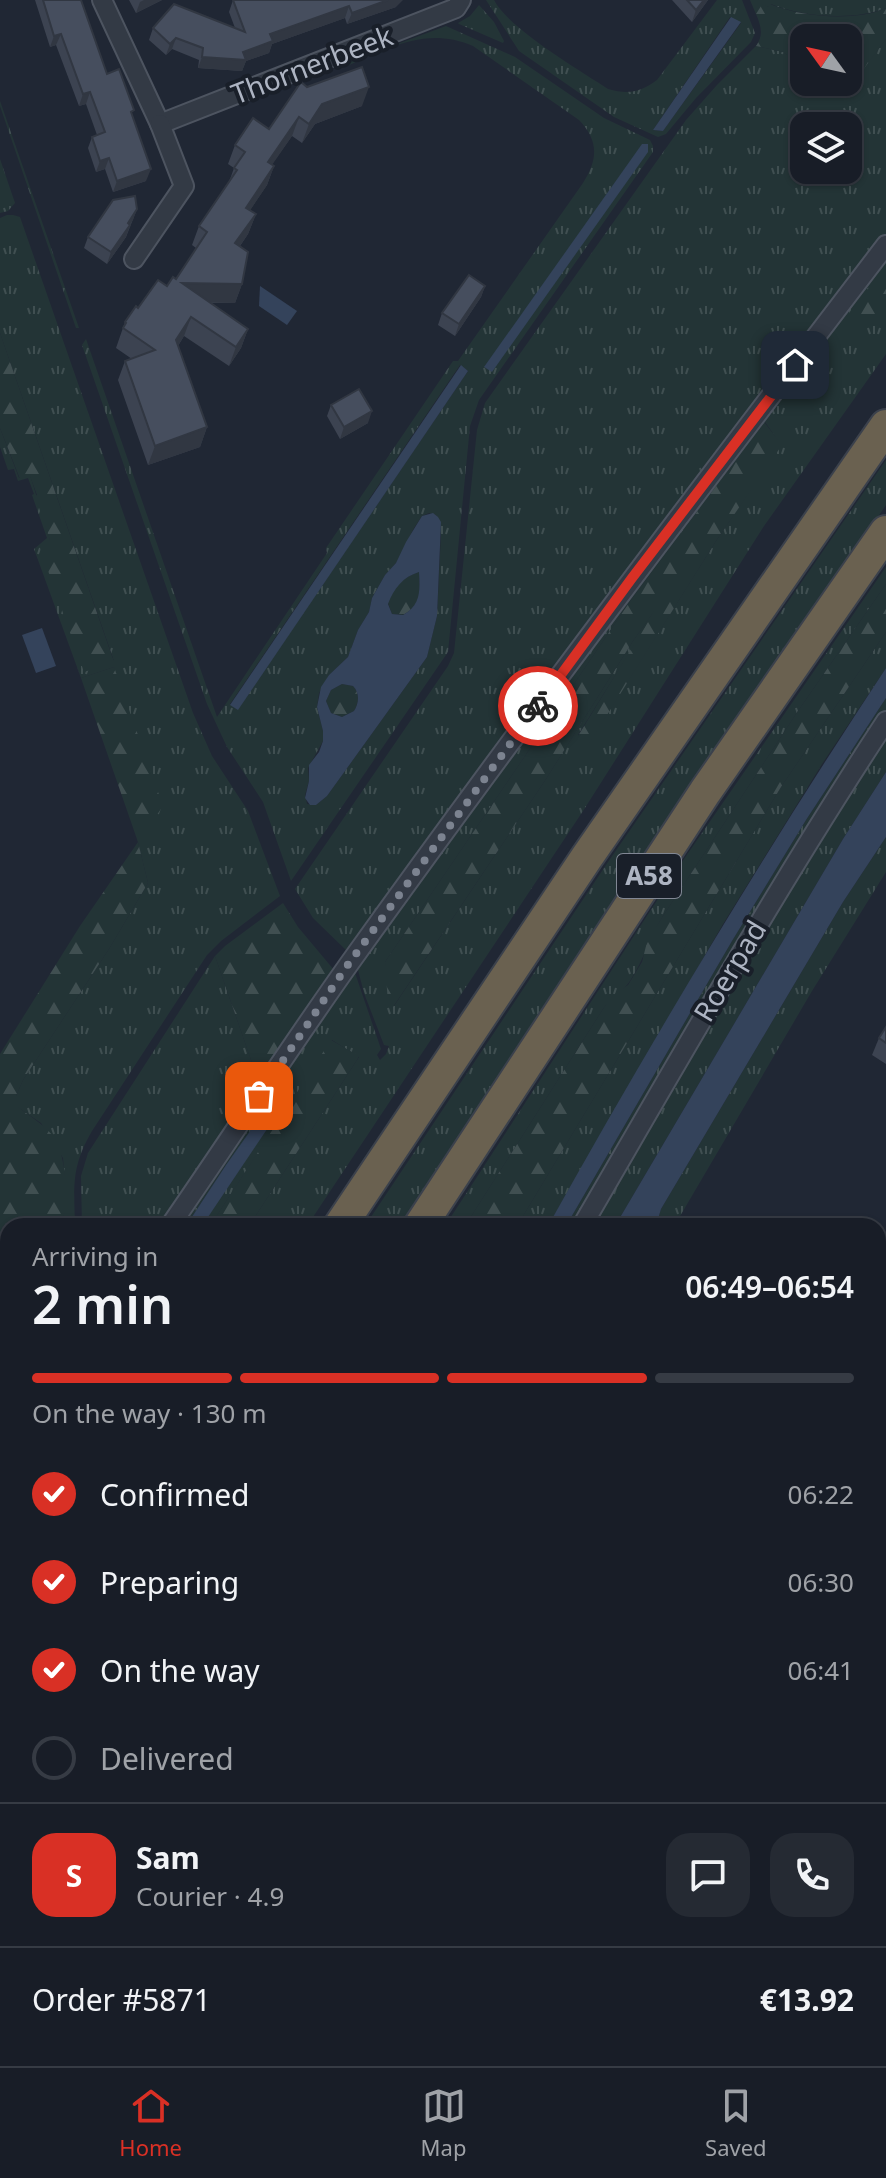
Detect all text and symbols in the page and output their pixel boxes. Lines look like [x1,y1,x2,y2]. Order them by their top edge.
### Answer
street label: Thornerbeek [226,16,398,112]
north arrow [790,24,862,96]
map controls [790,24,862,184]
button: layers [790,112,862,184]
pin [761,331,829,399]
icon: home [773,343,817,387]
courier [498,666,578,746]
icon: bike [516,684,560,728]
road number: A58 [617,854,681,898]
street label: Roerpad [684,913,774,1028]
pin [225,1062,293,1130]
icon: bag [237,1074,281,1118]
text: Arriving in [32,1238,158,1274]
text: 06:49–06:54 [685,1266,854,1307]
text: 2 min [32,1268,173,1339]
text: On the way · 130 m [32,1395,266,1431]
icon: check [32,1472,76,1516]
text: Confirmed [100,1474,250,1515]
text: 06:22 [788,1476,854,1512]
icon: check [32,1560,76,1604]
text: Preparing [100,1562,239,1603]
text: 06:30 [788,1564,854,1600]
icon: check [32,1648,76,1692]
text: On the way [100,1650,260,1691]
text: 06:41 [788,1652,854,1688]
text: Delivered [100,1738,234,1779]
button: chat [666,1833,750,1917]
button: phone [770,1833,854,1917]
text: Sam [136,1837,200,1878]
text: S [66,1855,82,1896]
text: Courier · 4.9 [136,1878,284,1914]
text: Order #5871 [32,1979,211,2020]
text: €13.92 [760,1979,854,2020]
tab: Home [119,2084,182,2162]
tab: Map [421,2084,466,2162]
tab: Saved [705,2084,767,2162]

